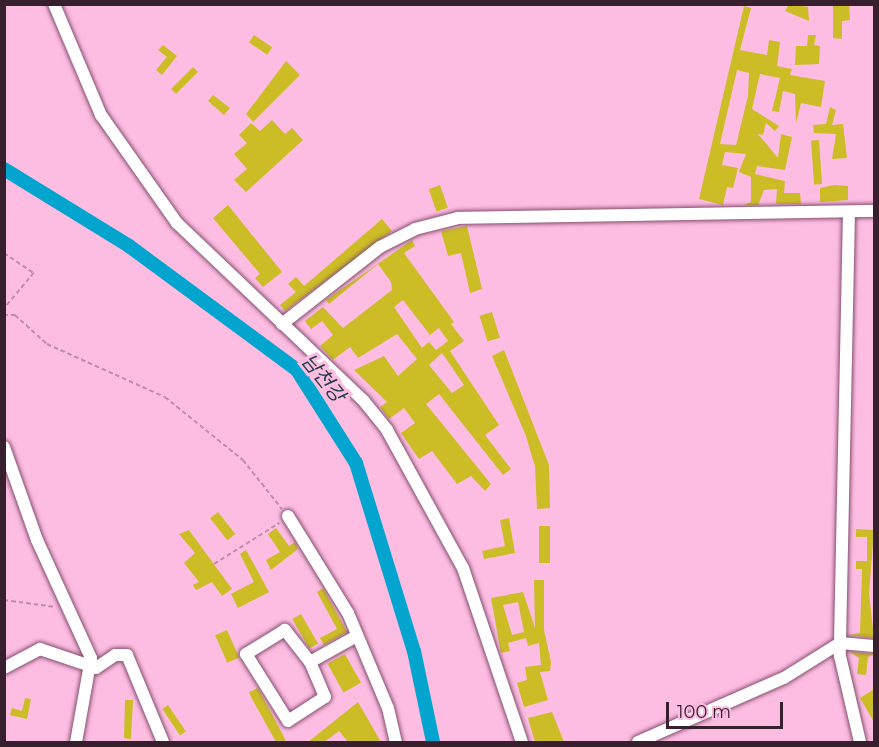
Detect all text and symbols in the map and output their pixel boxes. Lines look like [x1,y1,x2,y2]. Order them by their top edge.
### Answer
water label: 남천강 [296,349,350,407]
scale bar [669,690,786,728]
text: 100 m [677,701,731,723]

